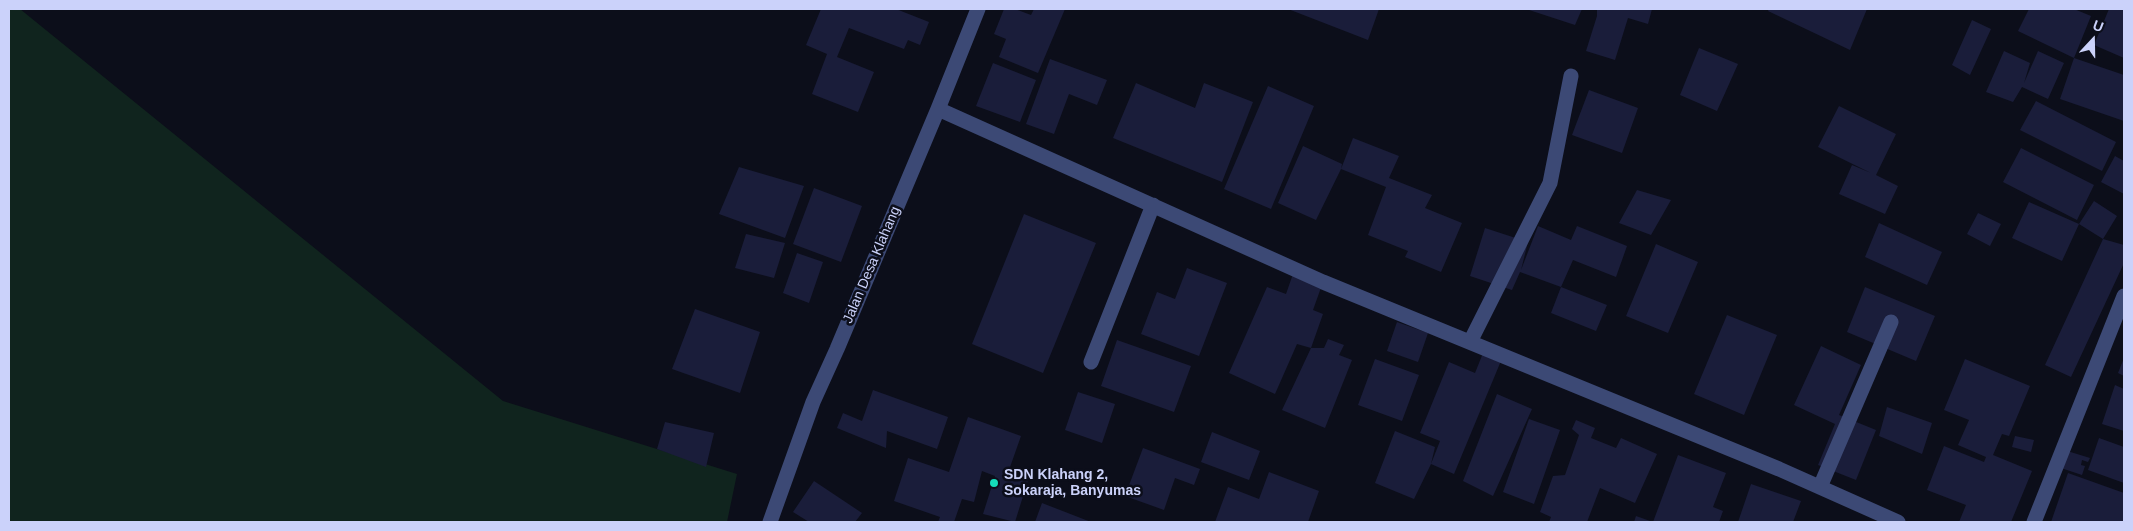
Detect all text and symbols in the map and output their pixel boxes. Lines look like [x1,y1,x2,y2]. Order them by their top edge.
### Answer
north arrow [2068,15,2118,65]
text: U [2091,17,2106,35]
street label: Jalan Desa Klahang [840,204,904,326]
place label: SDN Klahang 2, Sokaraja, Banyumas [1004,467,1141,500]
marker: SDN Klahang 2, Sokaraja, Banyumas [988,477,1000,489]

